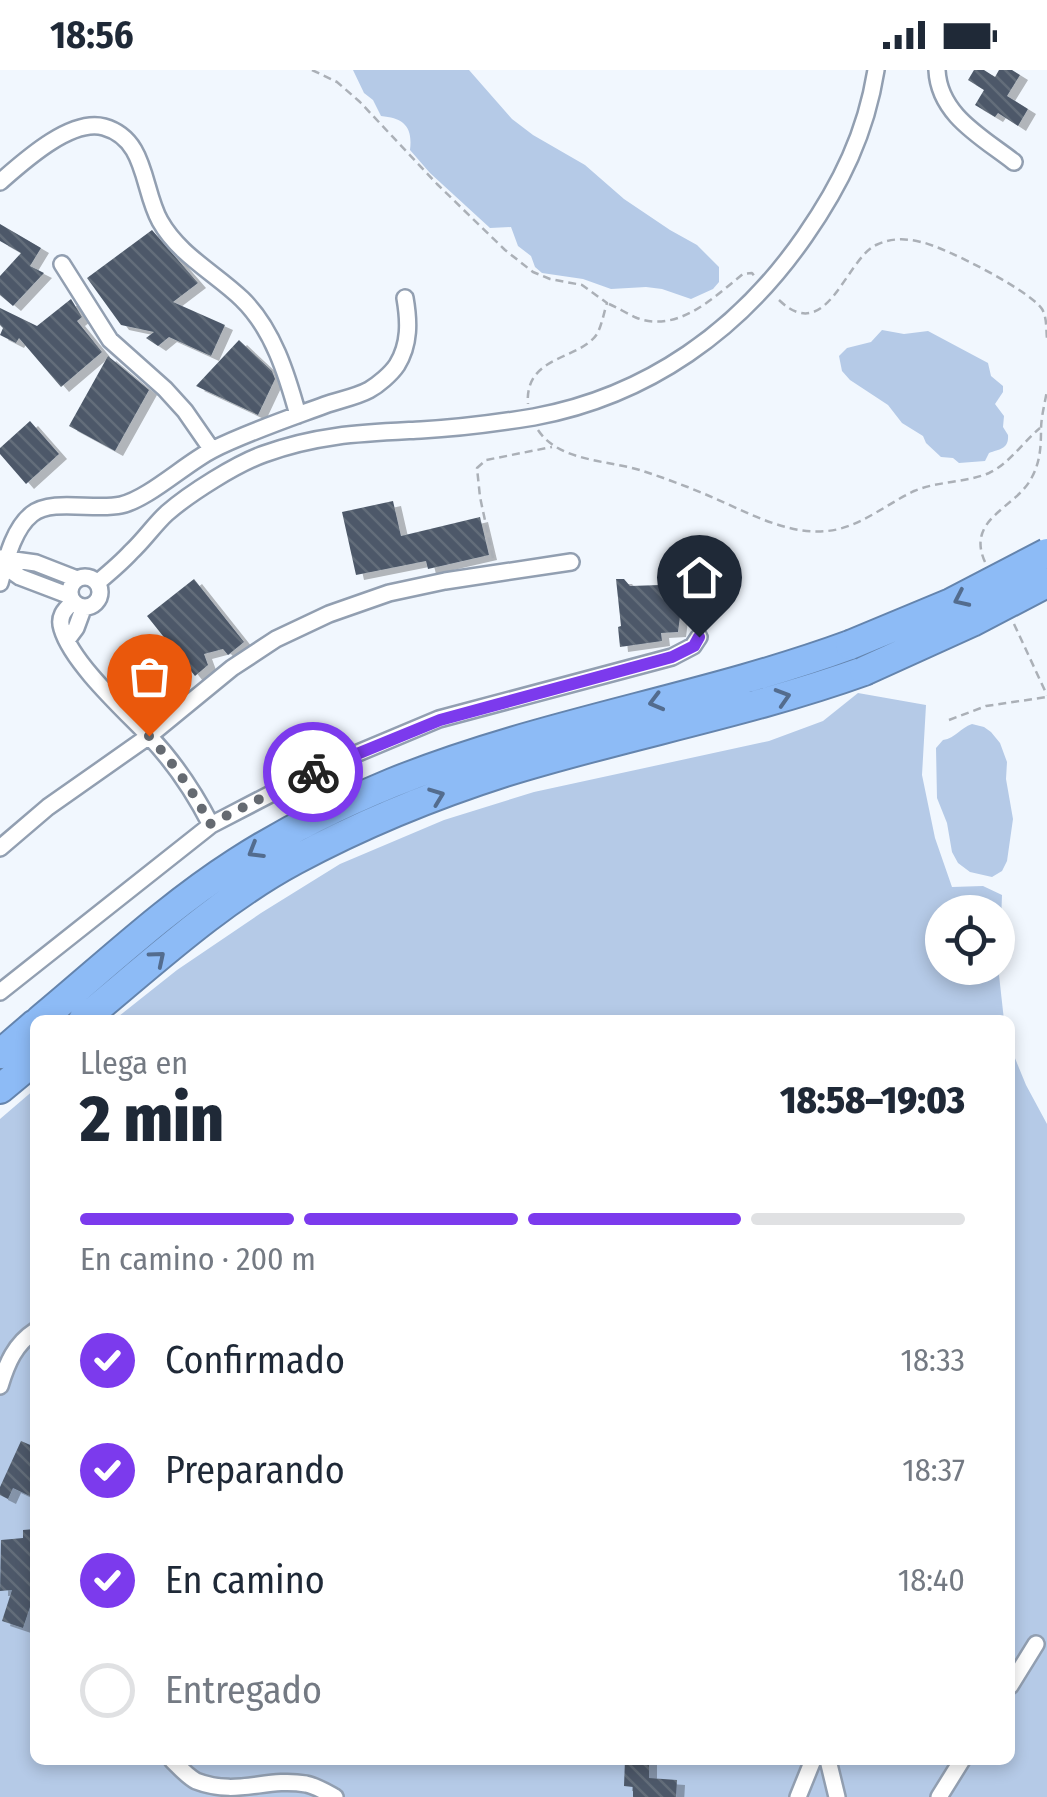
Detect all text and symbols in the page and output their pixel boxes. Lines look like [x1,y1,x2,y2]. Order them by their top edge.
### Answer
text: 18:56 [50,12,134,58]
pin [657,535,742,638]
icon: home [672,550,727,605]
one-way arrow [953,586,971,606]
pin [107,634,192,737]
icon: bag [122,649,177,704]
one-way arrow [774,688,791,709]
one-way arrow [648,691,665,712]
courier [263,722,363,822]
icon: bike [286,745,341,800]
one-way arrow [428,787,445,808]
one-way arrow [248,839,266,858]
map controls [925,895,1015,985]
button: locate [925,895,1015,985]
one-way arrow [146,951,164,969]
text: Llega en [80,1044,188,1082]
text: 18:58–19:03 [780,1077,965,1123]
text: 2 min [80,1080,224,1158]
text: En camino · 200 m [80,1240,316,1278]
icon: check [80,1333,135,1388]
text: Confirmado [165,1337,345,1383]
text: 18:33 [901,1341,965,1379]
icon: check [80,1443,135,1498]
text: Preparando [165,1447,345,1493]
text: 18:37 [902,1451,965,1489]
icon: check [80,1553,135,1608]
text: En camino [165,1557,325,1603]
text: 18:40 [898,1561,965,1599]
text: Entregado [165,1667,322,1713]

